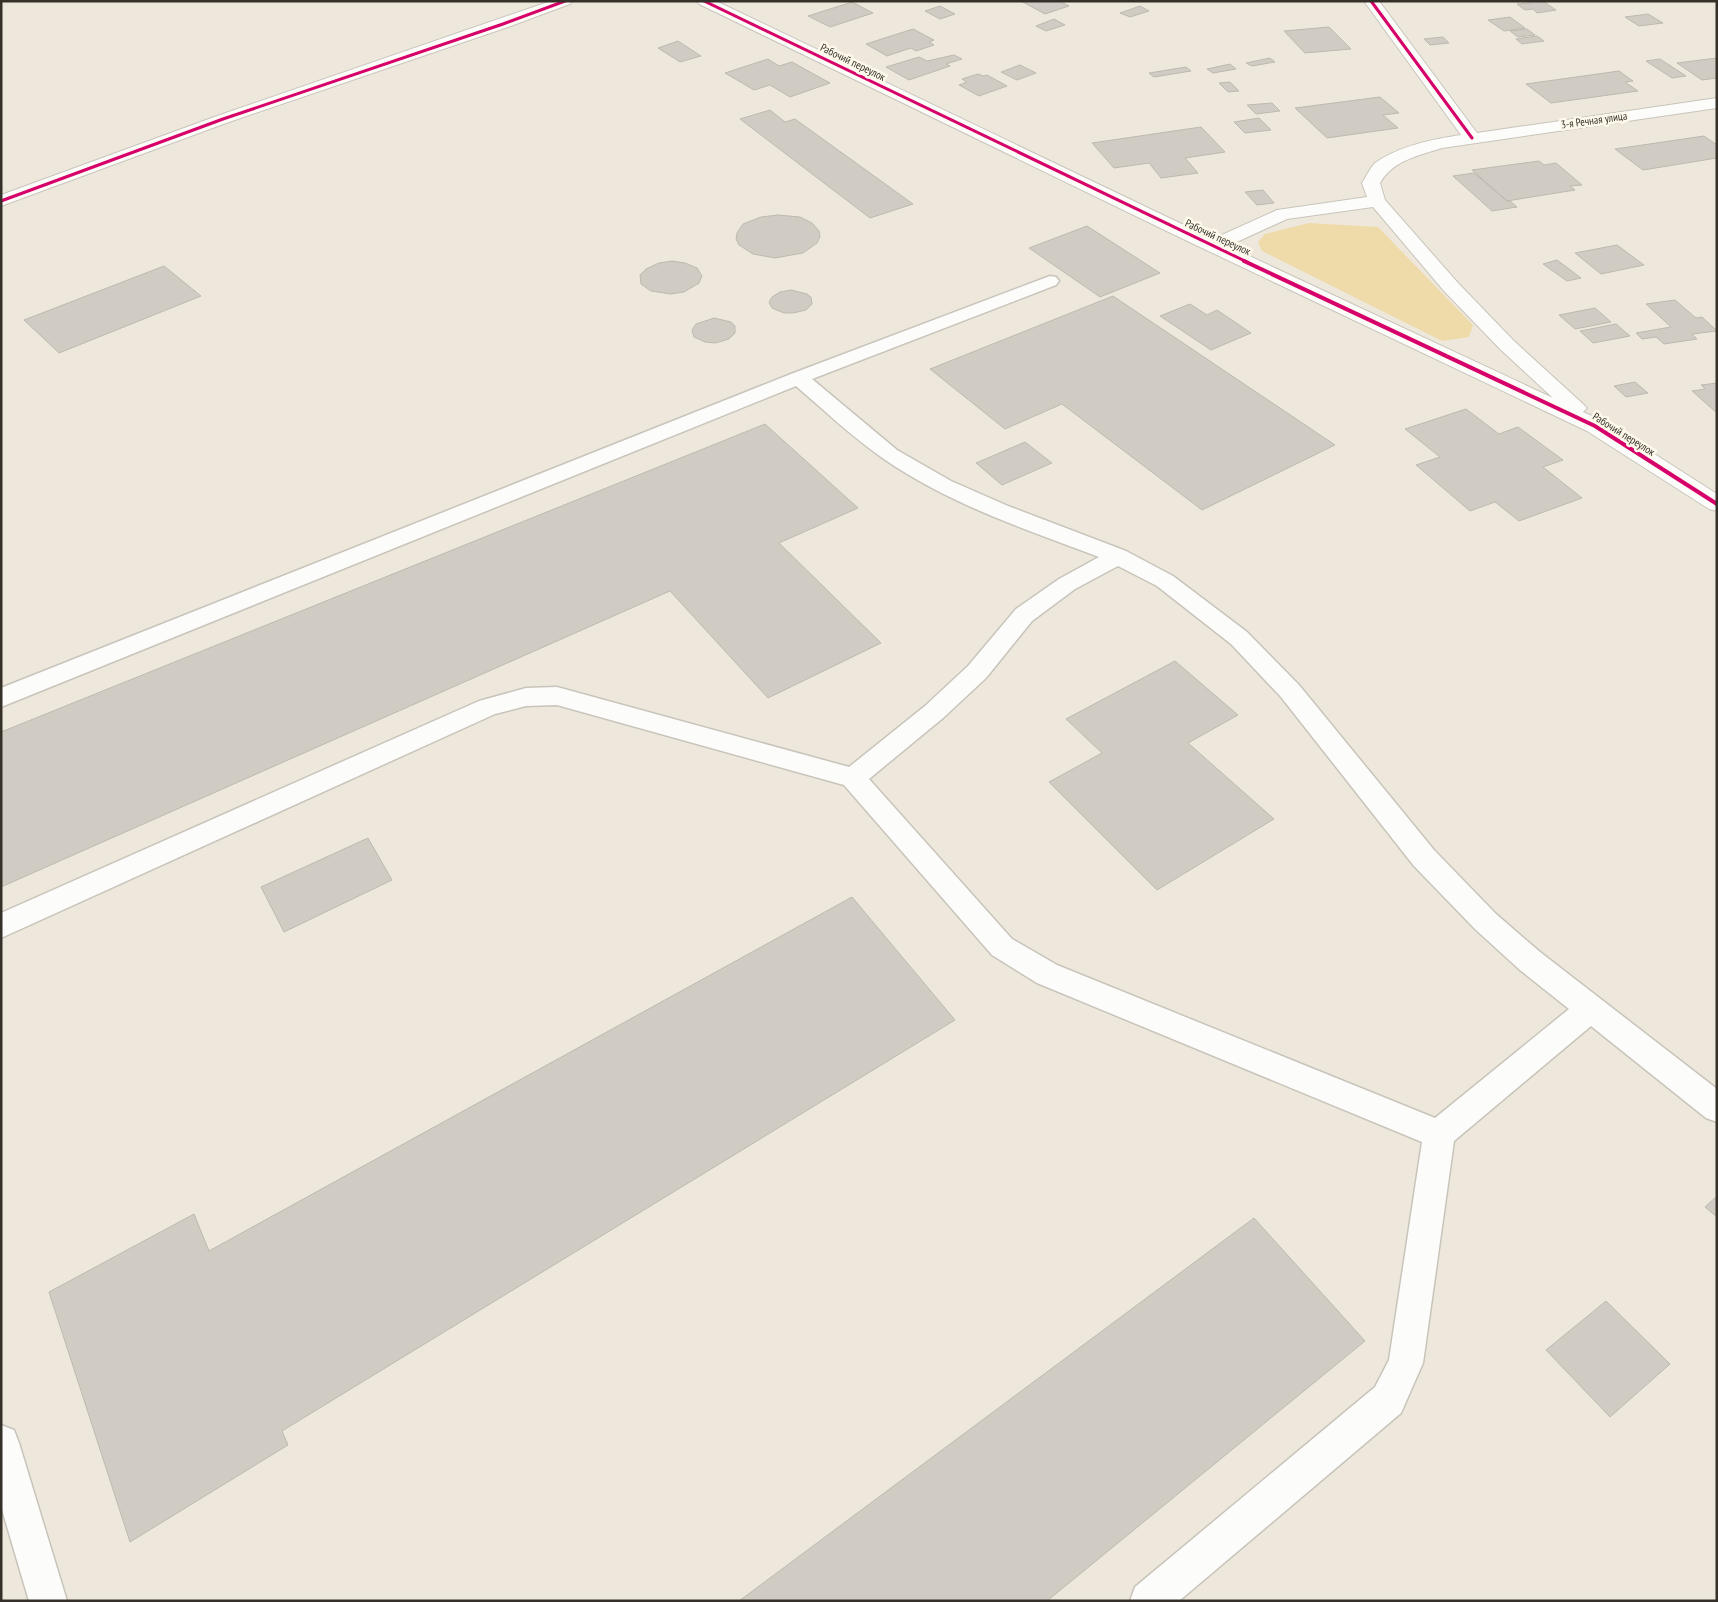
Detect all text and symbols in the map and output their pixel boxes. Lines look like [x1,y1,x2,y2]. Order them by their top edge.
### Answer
street label: Рабочий переулок [818,40,889,84]
street label: 3-я Речная улица [1560,108,1628,132]
street label: Рабочий переулок [1183,216,1254,259]
street label: Рабочий переулок [1590,409,1658,459]

